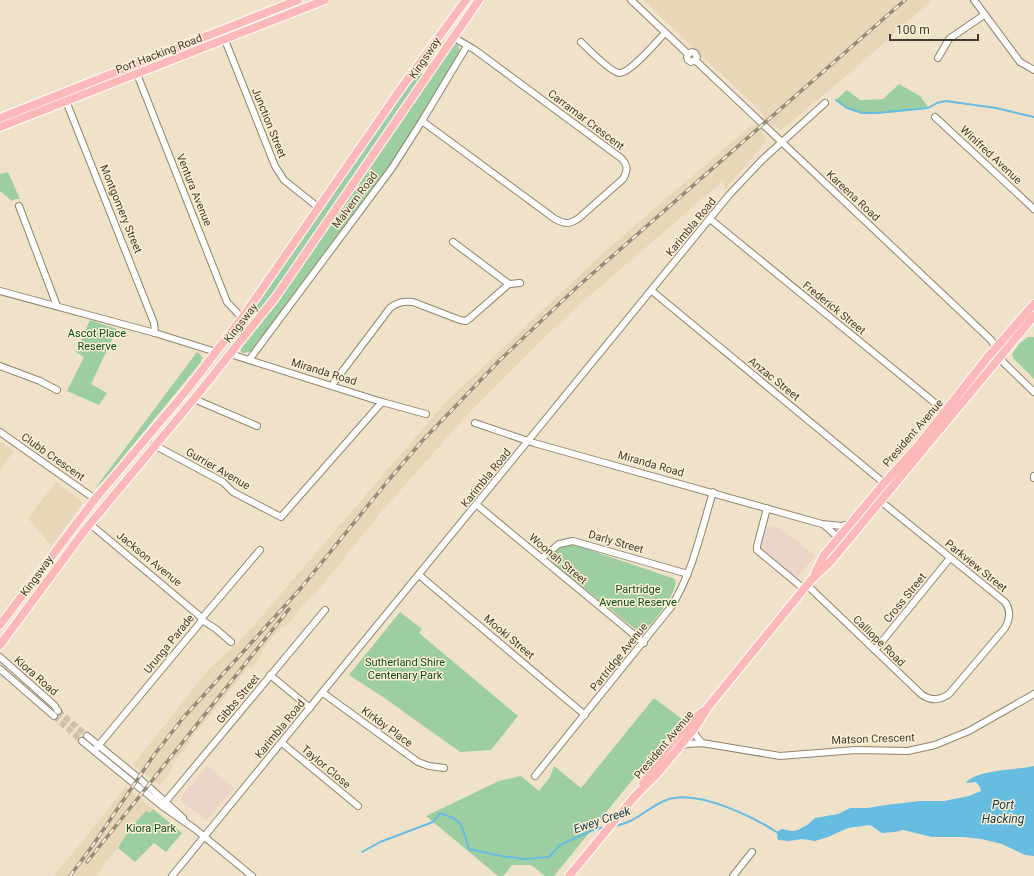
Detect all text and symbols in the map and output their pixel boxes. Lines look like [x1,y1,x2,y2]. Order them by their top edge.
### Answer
scale bar [890,16,978,42]
text: 100 m [896,23,930,37]
street label: Port Hacking Road [114,32,204,76]
street label: Kingsway [407,34,444,81]
street label: Junction Street [249,86,289,160]
street label: Carramar Crescent [545,87,627,153]
street label: Winifred Avenue [958,123,1025,187]
street label: Ventura Avenue [174,152,214,228]
street label: Montgomery Street [97,163,145,256]
street label: Kareena Road [824,168,882,224]
street label: Malvern Road [330,169,380,231]
street label: Karimbla Road [663,195,719,259]
street label: Frederick Street [800,279,868,338]
street label: Kingsway [221,300,261,345]
park label: Ascot Place Reserve [68,327,126,353]
street label: Anzac Street [746,354,803,404]
street label: Miranda Road [290,356,358,388]
street label: President Avenue [880,396,946,469]
street label: Clubb Crescent [19,430,88,484]
street label: Gurrier Avenue [184,445,253,493]
street label: Karimbla Road [458,446,514,510]
street label: Miranda Road [617,448,685,480]
street label: Darly Street [587,528,645,556]
street label: Jackson Avenue [114,529,184,589]
street label: Woonah Street [526,531,590,587]
street label: Parkview Street [942,537,1010,595]
street label: Kingsway [18,553,57,599]
street label: Cross Street [881,570,929,625]
park label: Partridge Avenue Reserve [599,583,677,609]
street label: Urunga Parade [141,612,197,676]
street label: Mooki Street [481,612,537,662]
street label: Calliope Road [850,613,908,669]
street label: Partridge Avenue [588,620,651,694]
street label: Kiora Road [12,654,60,698]
park label: Sutherland Shire Centenary Park [365,656,445,682]
street label: Gibbs Street [214,672,263,726]
street label: Karimbla Road [252,697,308,761]
street label: Kirkby Place [359,704,415,750]
street label: President Avenue [632,708,696,782]
street label: Matson Crescent [831,731,915,747]
street label: Taylor Close [299,743,353,791]
water label: Port Hacking [982,798,1025,826]
water label: Ewey Creek [572,803,633,836]
park label: Kiora Park [126,822,177,835]

